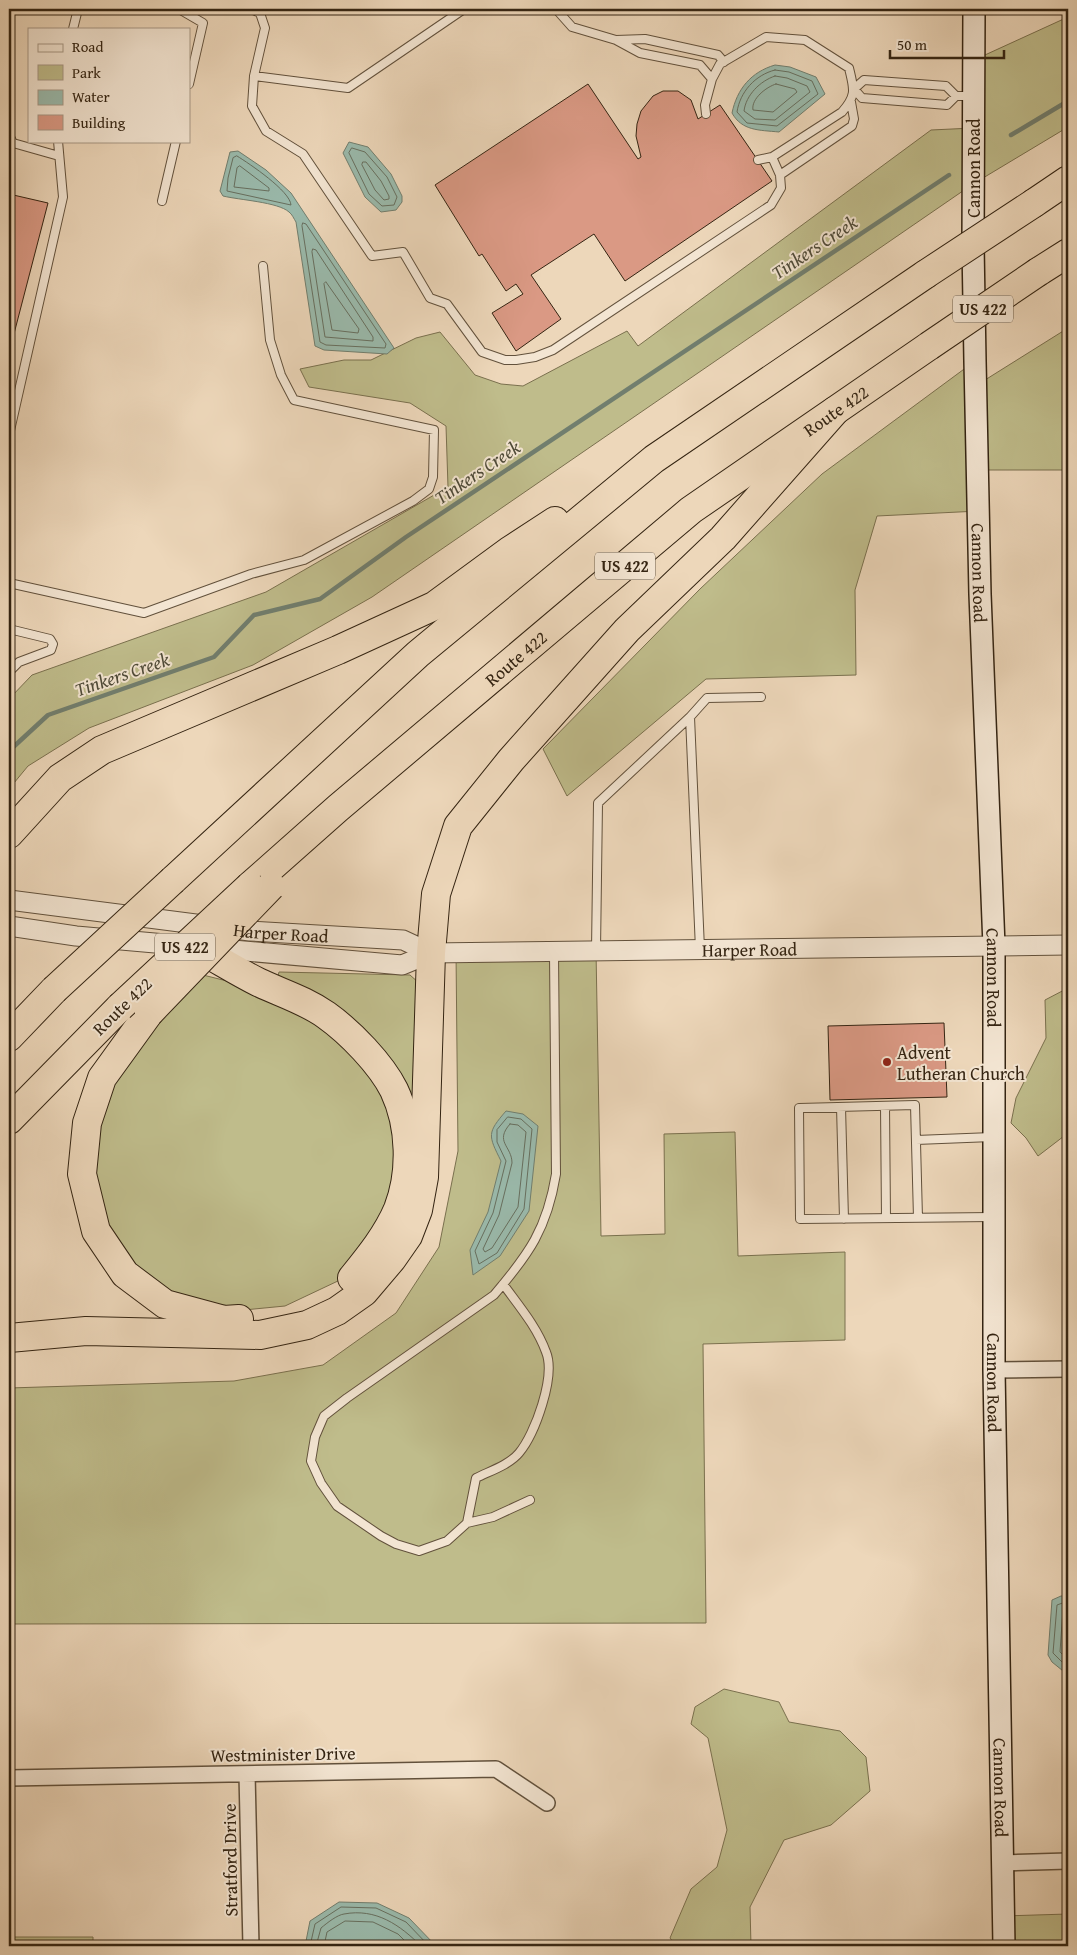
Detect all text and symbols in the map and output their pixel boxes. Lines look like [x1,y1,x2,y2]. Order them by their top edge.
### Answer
legend [28,28,190,142]
scale bar [890,28,1003,60]
text: 50 m [897,34,928,55]
text: Road [72,36,103,57]
text: Park [72,62,101,83]
text: Water [72,86,110,107]
text: Building [72,112,126,133]
street label: Cannon Road [960,118,987,218]
water label: Tinkers Creek [765,208,863,286]
road number: US 422 [953,296,1013,322]
street label: Route 422 [797,378,874,443]
water label: Tinkers Creek [428,433,526,511]
street label: Cannon Road [965,523,995,624]
road number: US 422 [595,552,655,580]
street label: Route 422 [479,624,553,692]
water label: Tinkers Creek [71,645,173,703]
street label: Harper Road [232,915,330,949]
street label: Cannon Road [980,927,1008,1028]
road number: US 422 [155,934,215,960]
street label: Harper Road [702,935,798,963]
street label: Route 422 [86,971,158,1041]
place label: Advent Lutheran Church [897,1039,1025,1087]
marker: Advent Lutheran Church [881,1056,893,1068]
street label: Cannon Road [981,1333,1009,1433]
street label: Cannon Road [987,1738,1016,1838]
street label: Westminister Drive [210,1739,356,1769]
street label: Stratford Drive [216,1803,244,1917]

